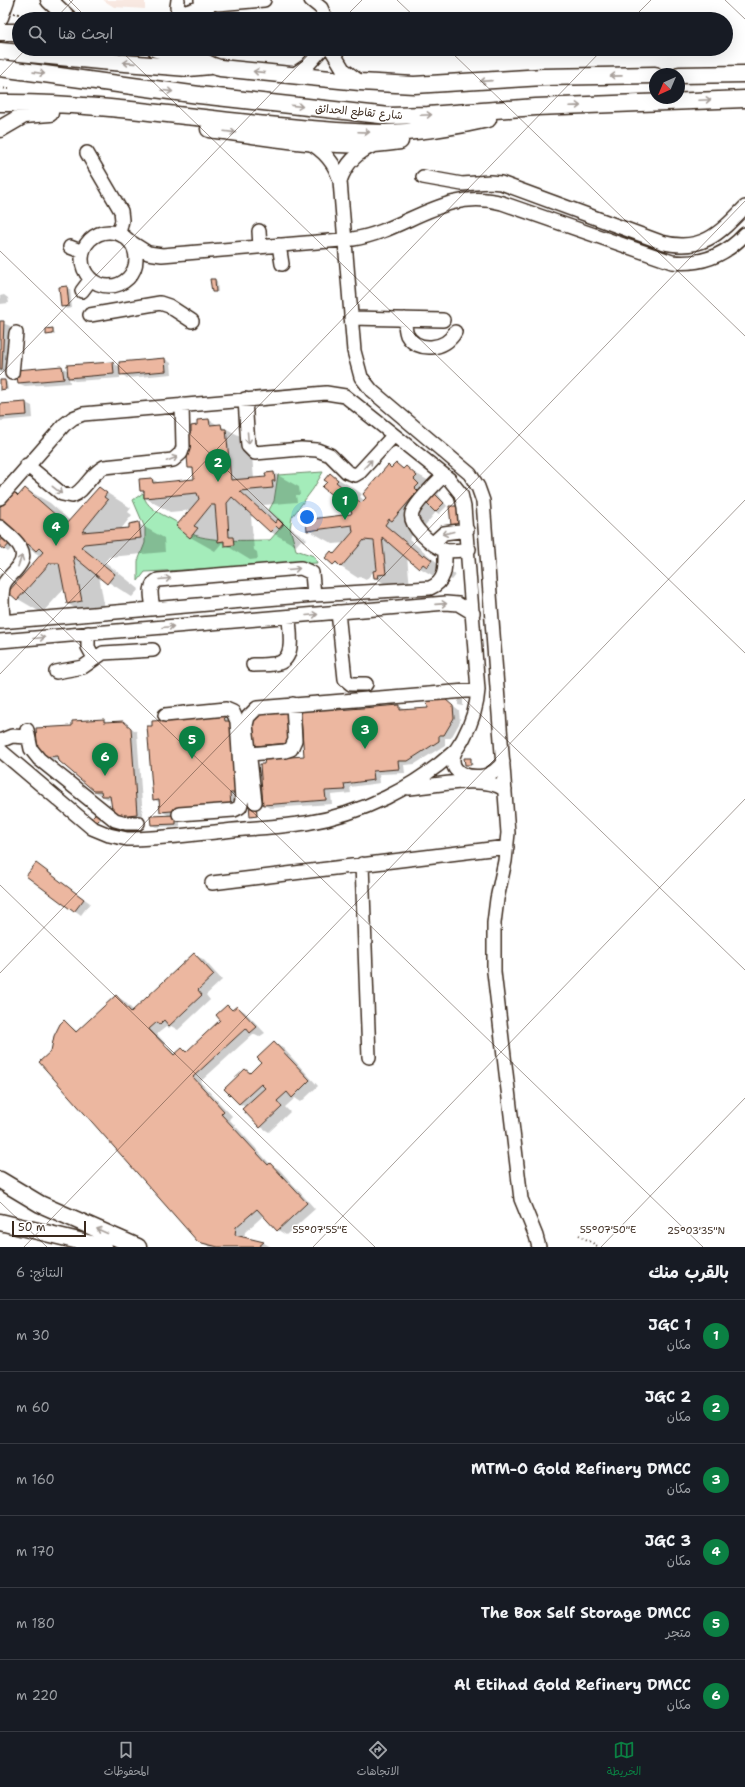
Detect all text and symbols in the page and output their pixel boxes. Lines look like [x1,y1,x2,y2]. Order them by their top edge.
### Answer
search box [12,12,733,56]
icon: search [26,23,48,45]
text: ابحث هنا [58,24,113,44]
one-way arrow [123,60,136,67]
north arrow [649,68,685,104]
one-way arrow [32,69,45,77]
one-way arrow [253,69,266,76]
one-way arrow [610,72,623,80]
one-way arrow [480,77,493,84]
one-way arrow [160,87,173,95]
one-way arrow [698,97,711,104]
street label: شارع تقاطع الحدائق [315,101,403,124]
one-way arrow [290,102,303,110]
one-way arrow [568,102,581,109]
one-way arrow [419,112,432,119]
one-way arrow [223,128,236,136]
one-way arrow [357,129,370,136]
one-way arrow [244,431,251,444]
pin: 2 [205,449,231,482]
one-way arrow [166,455,178,463]
one-way arrow [363,459,372,469]
one-way arrow [52,486,63,494]
pin: 1 [332,487,358,520]
your location [297,507,317,527]
pin: 4 [43,513,69,546]
one-way arrow [442,529,455,537]
one-way arrow [17,555,25,567]
one-way arrow [287,566,300,573]
one-way arrow [158,576,171,583]
one-way arrow [434,600,447,607]
one-way arrow [305,611,318,618]
one-way arrow [161,623,174,630]
one-way arrow [32,634,45,641]
pin: 3 [352,716,378,749]
pin: 5 [179,726,205,759]
pin: 6 [92,743,118,776]
scale bar [12,1219,86,1238]
text: 50 m [18,1220,46,1235]
text: 55°07'55"E [292,1223,348,1236]
text: 55°07'50"E [580,1223,636,1236]
text: 25°03'35"N [667,1224,725,1237]
one-way arrow [96,1227,108,1235]
text: بالقرب منك [649,1261,729,1283]
text: النتائج: 6 [16,1264,63,1281]
text: JGC 1 [648,1315,691,1335]
text: 30 m [16,1327,50,1344]
text: 1 [713,1327,719,1344]
text: مكان [667,1336,691,1353]
text: JGC 2 [645,1387,691,1407]
text: 60 m [16,1399,50,1416]
text: 2 [711,1399,721,1416]
text: مكان [667,1408,691,1425]
text: MTM-O Gold Refinery DMCC [471,1459,691,1479]
text: 160 m [16,1471,55,1488]
text: 3 [711,1471,721,1488]
text: مكان [667,1480,691,1497]
text: JGC 3 [645,1531,691,1551]
text: 170 m [16,1543,54,1560]
text: 4 [711,1543,721,1560]
text: مكان [667,1552,691,1569]
text: The Box Self Storage DMCC [481,1603,691,1623]
text: 180 m [16,1615,55,1632]
text: 5 [712,1615,720,1632]
text: متجر [666,1624,691,1641]
text: Al Etihad Gold Refinery DMCC [454,1675,691,1695]
text: 220 m [16,1687,58,1704]
text: 6 [711,1687,721,1704]
text: مكان [667,1696,691,1713]
tab: المحفوظات [104,1739,149,1781]
tab: الاتجاهات [357,1739,399,1781]
tab: الخريطة [607,1739,641,1781]

